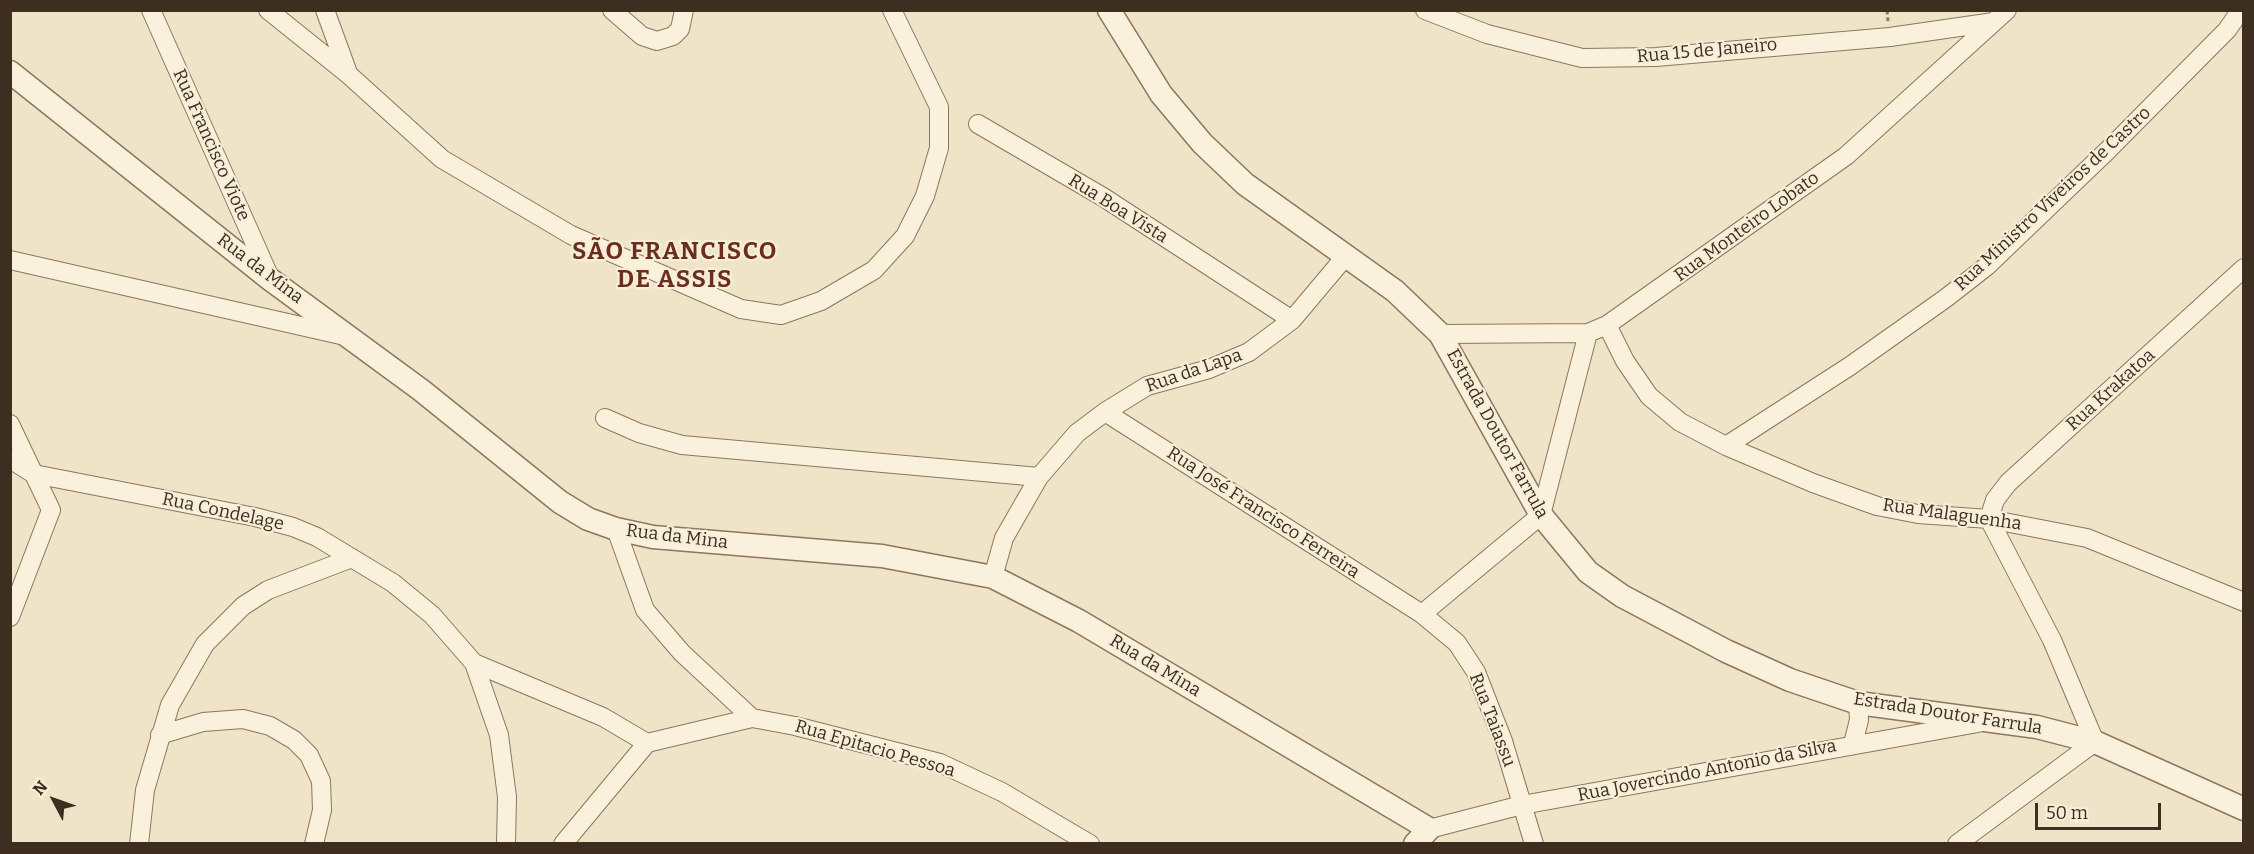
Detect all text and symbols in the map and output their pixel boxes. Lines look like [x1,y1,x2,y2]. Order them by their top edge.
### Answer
street label: Rua 15 de Janeiro [1636,34,1778,68]
street label: Rua Francisco Viote [168,66,254,224]
street label: Rua Ministro Viveiros de Castro [1950,102,2156,296]
street label: Rua Monteiro Lobato [1670,167,1824,287]
street label: Rua Boa Vista [1064,170,1172,248]
street label: Rua da Mina [213,229,307,309]
district label: SÃO FRANCISCO DE ASSIS [572,238,778,294]
street label: Rua da Lapa [1143,344,1245,398]
street label: Estrada Doutor Farrula [1441,345,1553,523]
street label: Rua Krakatoa [2062,345,2160,435]
street label: Rua José Francisco Ferreira [1163,443,1363,583]
street label: Rua Condelage [160,489,286,535]
street label: Rua Malaguenha [1881,495,2023,535]
street label: Rua da Mina [625,520,729,554]
street label: Rua da Mina [1105,630,1205,702]
street label: Rua Taiassu [1464,670,1520,770]
street label: Estrada Doutor Farrula [1852,688,2044,740]
street label: Rua Epitacio Pessoa [793,716,957,782]
street label: Rua Jovercindo Antonio da Silva [1576,735,1838,807]
north arrow [24,770,84,830]
text: N [29,777,51,799]
scale bar [2038,791,2164,829]
text: 50 m [2046,802,2088,824]

